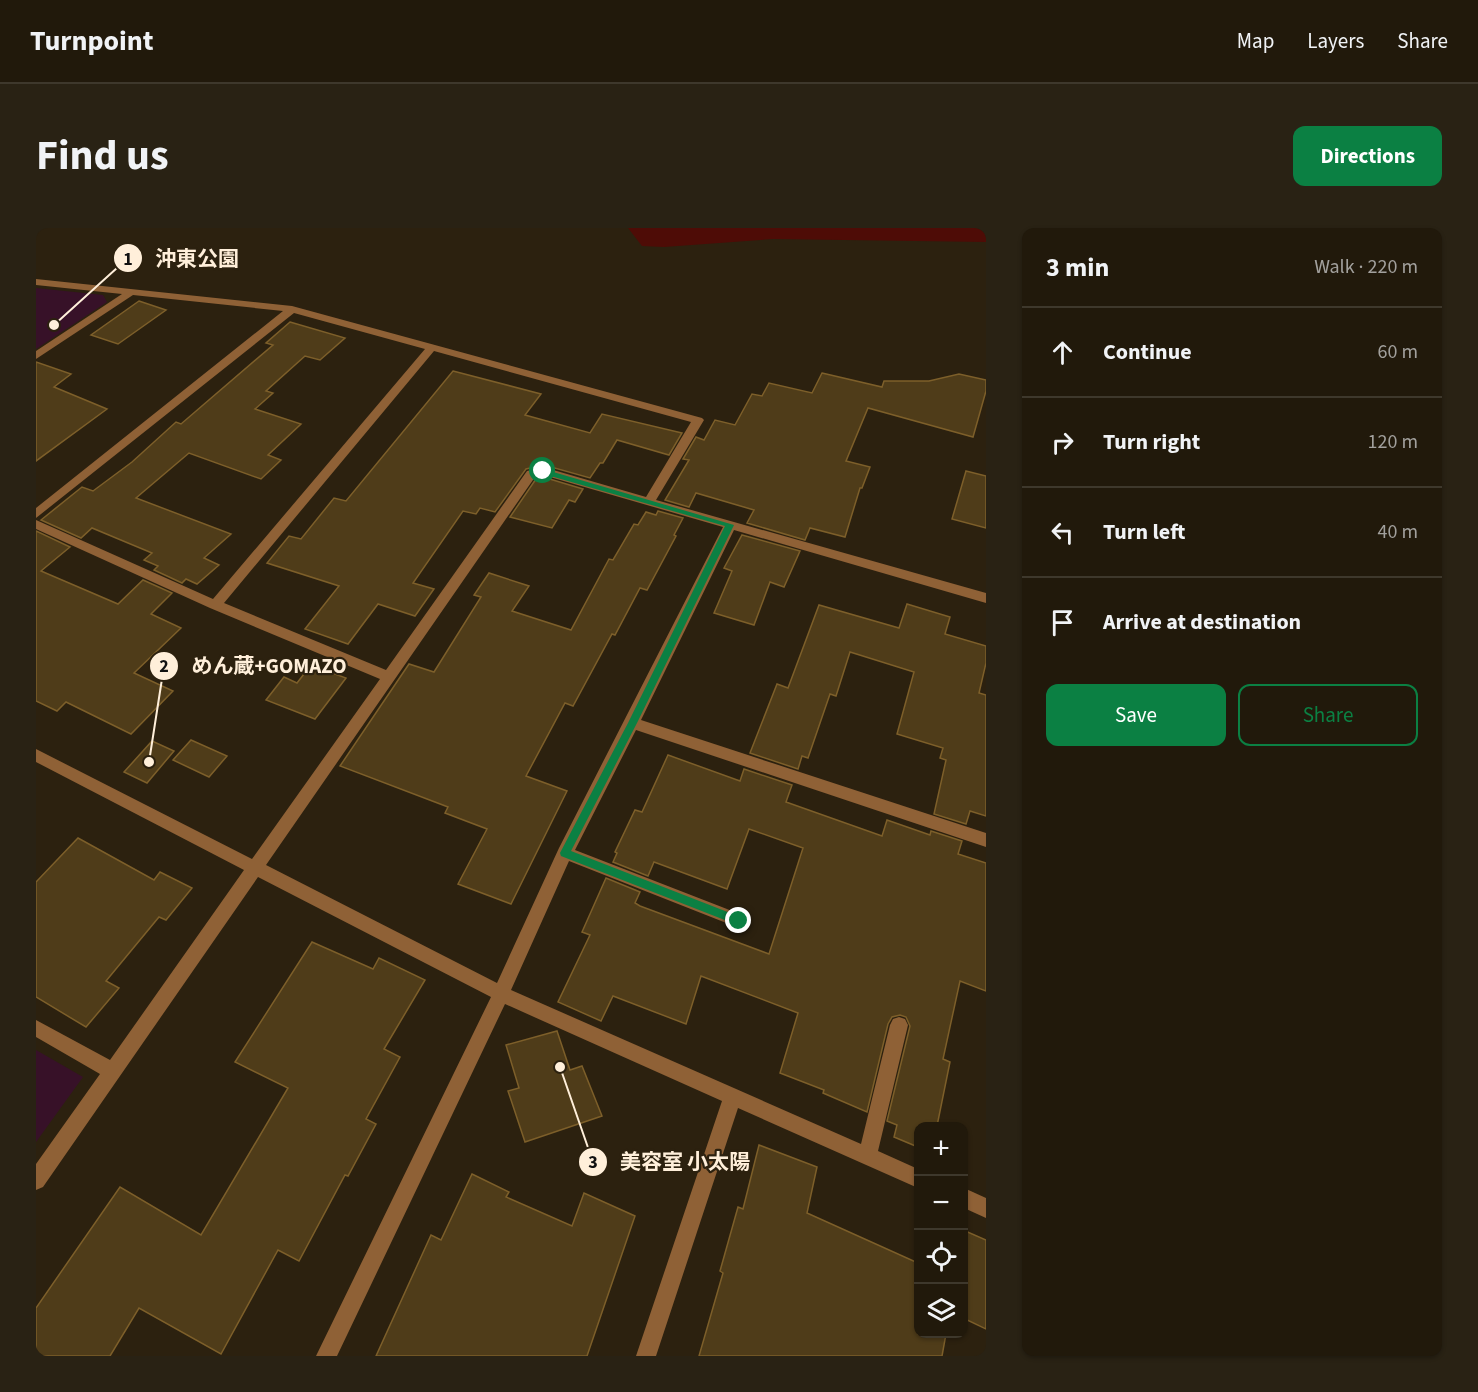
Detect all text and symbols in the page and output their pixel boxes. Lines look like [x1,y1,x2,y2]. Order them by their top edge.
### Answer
text: Turnpoint [30,21,154,61]
text: Map [1237,26,1274,56]
text: Layers [1307,26,1364,56]
text: Share [1397,26,1448,56]
text: Find us [36,126,169,186]
button: Directions [1293,126,1442,186]
callout: 沖東公園 [113,239,251,278]
text: 沖東公園 [155,244,239,274]
text: 1 [123,247,133,272]
text: 3 min [1046,249,1109,286]
text: Walk · 220 m [1314,253,1418,281]
icon: ahead [1046,336,1079,369]
text: Continue [1103,336,1192,368]
text: 60 m [1378,338,1418,366]
icon: right [1046,426,1079,459]
text: Turn right [1103,426,1200,458]
text: 120 m [1368,428,1418,456]
route start [529,457,555,483]
icon: left [1046,516,1079,549]
text: Turn left [1103,516,1185,548]
text: 40 m [1378,518,1418,546]
icon: arrive [1046,606,1079,639]
text: Arrive at destination [1103,606,1301,638]
callout: めん蔵+GOMAZO [149,647,358,686]
text: めん蔵+GOMAZO [191,651,347,681]
text: 2 [159,654,169,679]
button: Save [1046,684,1226,746]
button: Share [1238,684,1418,746]
route end [725,907,751,933]
map controls [914,1122,968,1338]
button: + [914,1122,968,1176]
callout: 美容室 小太陽 [578,1142,762,1181]
text: 美容室 小太陽 [620,1147,750,1177]
text: 3 [588,1150,598,1175]
button: − [914,1176,968,1230]
button: locate [914,1230,968,1284]
button: layers [914,1284,968,1338]

